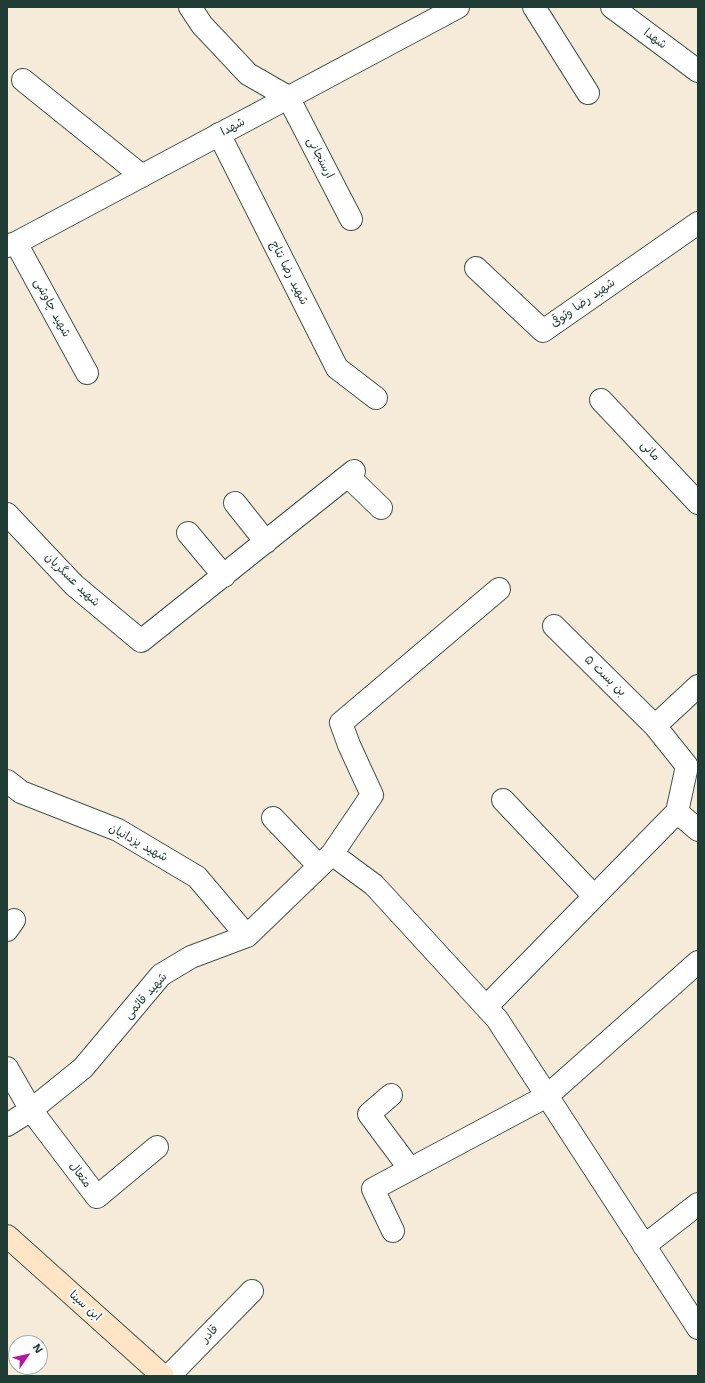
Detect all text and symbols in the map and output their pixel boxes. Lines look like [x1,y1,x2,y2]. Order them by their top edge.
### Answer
street label: شهدا [641,26,669,52]
street label: شهدا [218,115,248,139]
street label: ارسنجانی [304,135,336,181]
street label: شهید رضا نتاج [267,239,311,307]
street label: شهید رضا وثوقی [548,275,618,331]
street label: شهید چاوشی [30,276,74,340]
street label: مانی [637,438,663,464]
street label: شهید عسگریان [41,550,103,610]
street label: بن بست ۵ [581,653,629,699]
street label: شهید یزدانیان [106,821,170,865]
street label: شهید قائمی [121,970,171,1022]
street label: متعال [66,1159,94,1191]
street label: ابن سینا [66,1288,104,1324]
street label: قادر [198,1322,222,1346]
north arrow [8,1335,48,1375]
text: N [29,1341,46,1356]

